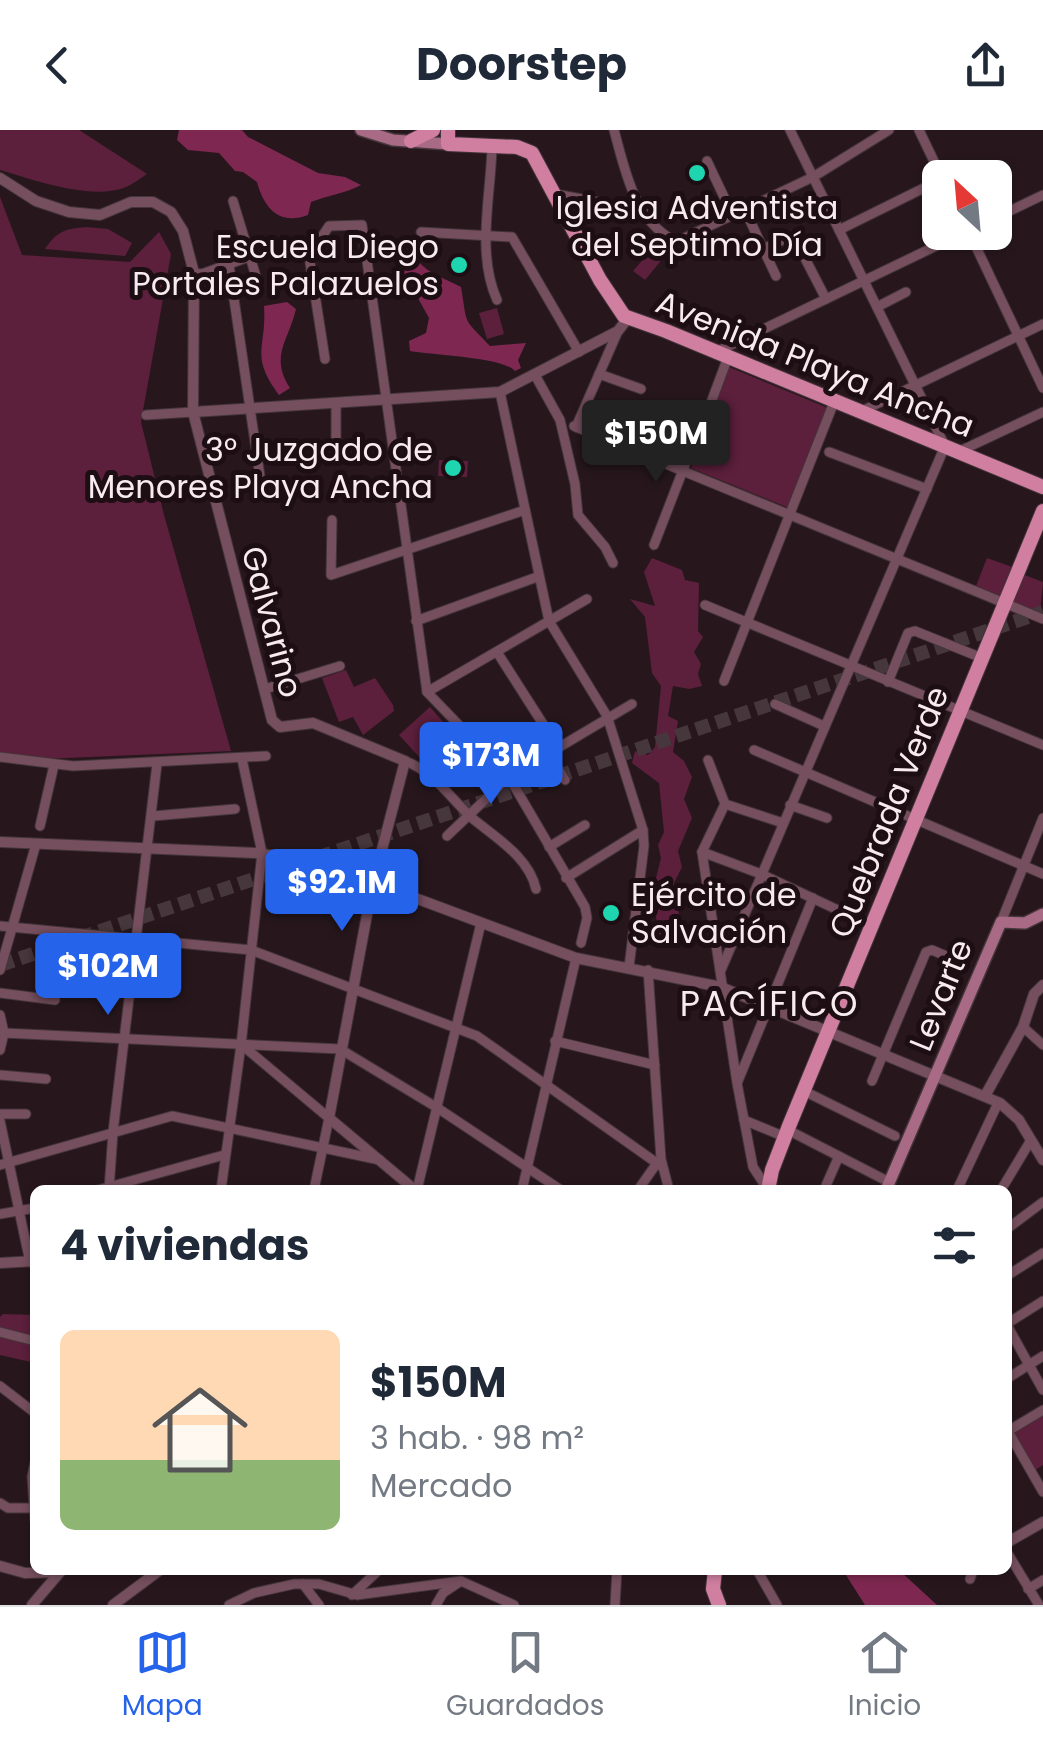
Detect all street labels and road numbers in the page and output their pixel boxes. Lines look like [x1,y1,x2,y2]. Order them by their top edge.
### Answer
street label: Avenida Playa Ancha [649,279,981,448]
street label: Galvarino [231,541,314,702]
street label: Quebrada Verde [818,679,959,944]
street label: Levarte [898,932,983,1057]

